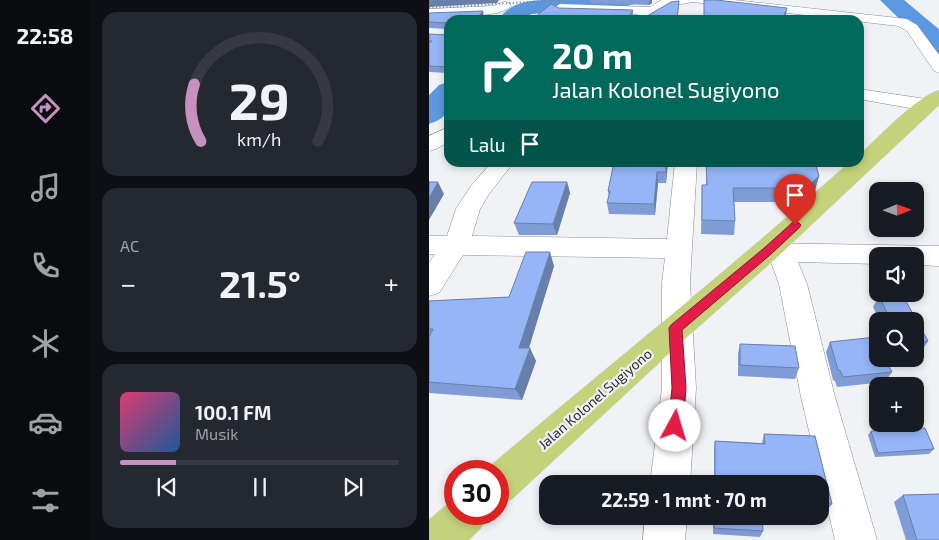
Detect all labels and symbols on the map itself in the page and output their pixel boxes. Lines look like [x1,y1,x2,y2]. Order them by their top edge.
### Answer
pin [774,174,816,225]
north arrow [869,182,924,238]
street label: Jalan Kolonel Sugiyono [534,345,655,453]
position arrow [648,399,700,451]
speed limit sign: 30 [444,460,509,525]

